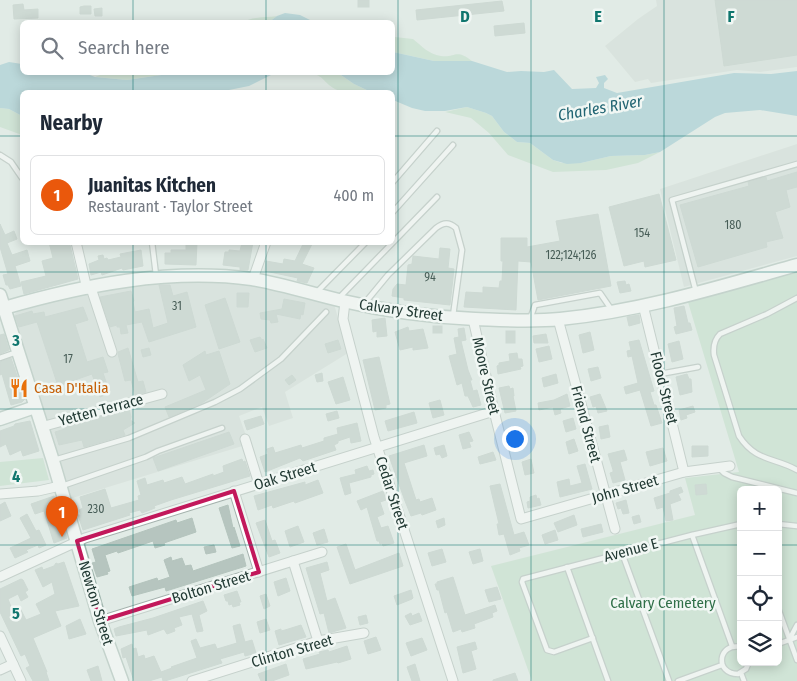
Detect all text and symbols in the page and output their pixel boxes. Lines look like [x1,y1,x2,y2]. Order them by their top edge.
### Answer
text: D [460,7,470,26]
text: E [594,7,602,26]
text: F [727,7,735,26]
search box [20,20,395,75]
icon: search [38,34,66,62]
text: Search here [78,36,170,59]
water label: Charles River [556,91,644,125]
text: Nearby [40,110,102,136]
text: Juanitas Kitchen [88,174,216,197]
text: 1 [54,186,60,205]
text: 400 m [334,186,374,205]
text: Restaurant · Taylor Street [88,197,253,216]
house number: 180 [725,218,741,232]
house number: 154 [634,226,650,240]
house number: 122;124;126 [546,248,596,262]
house number: 94 [424,270,436,284]
street label: Calvary Street [358,295,444,325]
house number: 31 [172,299,182,313]
text: 3 [11,331,20,350]
street label: Moore Street [468,335,504,417]
street label: Flood Street [646,350,682,426]
house number: 17 [63,352,73,366]
restaurant icon: Casa D'Italia [8,377,30,399]
place label: Casa D'Italia [34,379,109,397]
street label: Friend Street [567,384,605,464]
street label: Yetten Terrace [57,390,145,430]
your location [502,426,528,452]
street label: Cedar Street [372,454,412,532]
street label: Oak Street [252,458,318,494]
text: 4 [12,467,20,486]
street label: John Street [590,471,660,507]
map controls [737,486,782,666]
button: + [737,486,782,531]
pin: 1 [46,496,78,537]
house number: 230 [88,502,104,516]
button: − [737,531,782,576]
street label: Avenue E [602,534,660,566]
street label: Newton Street [75,559,117,647]
street label: Bolton Street [170,567,252,607]
button: locate [737,576,782,621]
park label: Calvary Cemetery [610,594,716,612]
text: 5 [12,604,20,623]
button: layers [737,621,782,666]
street label: Clinton Street [249,631,335,671]

